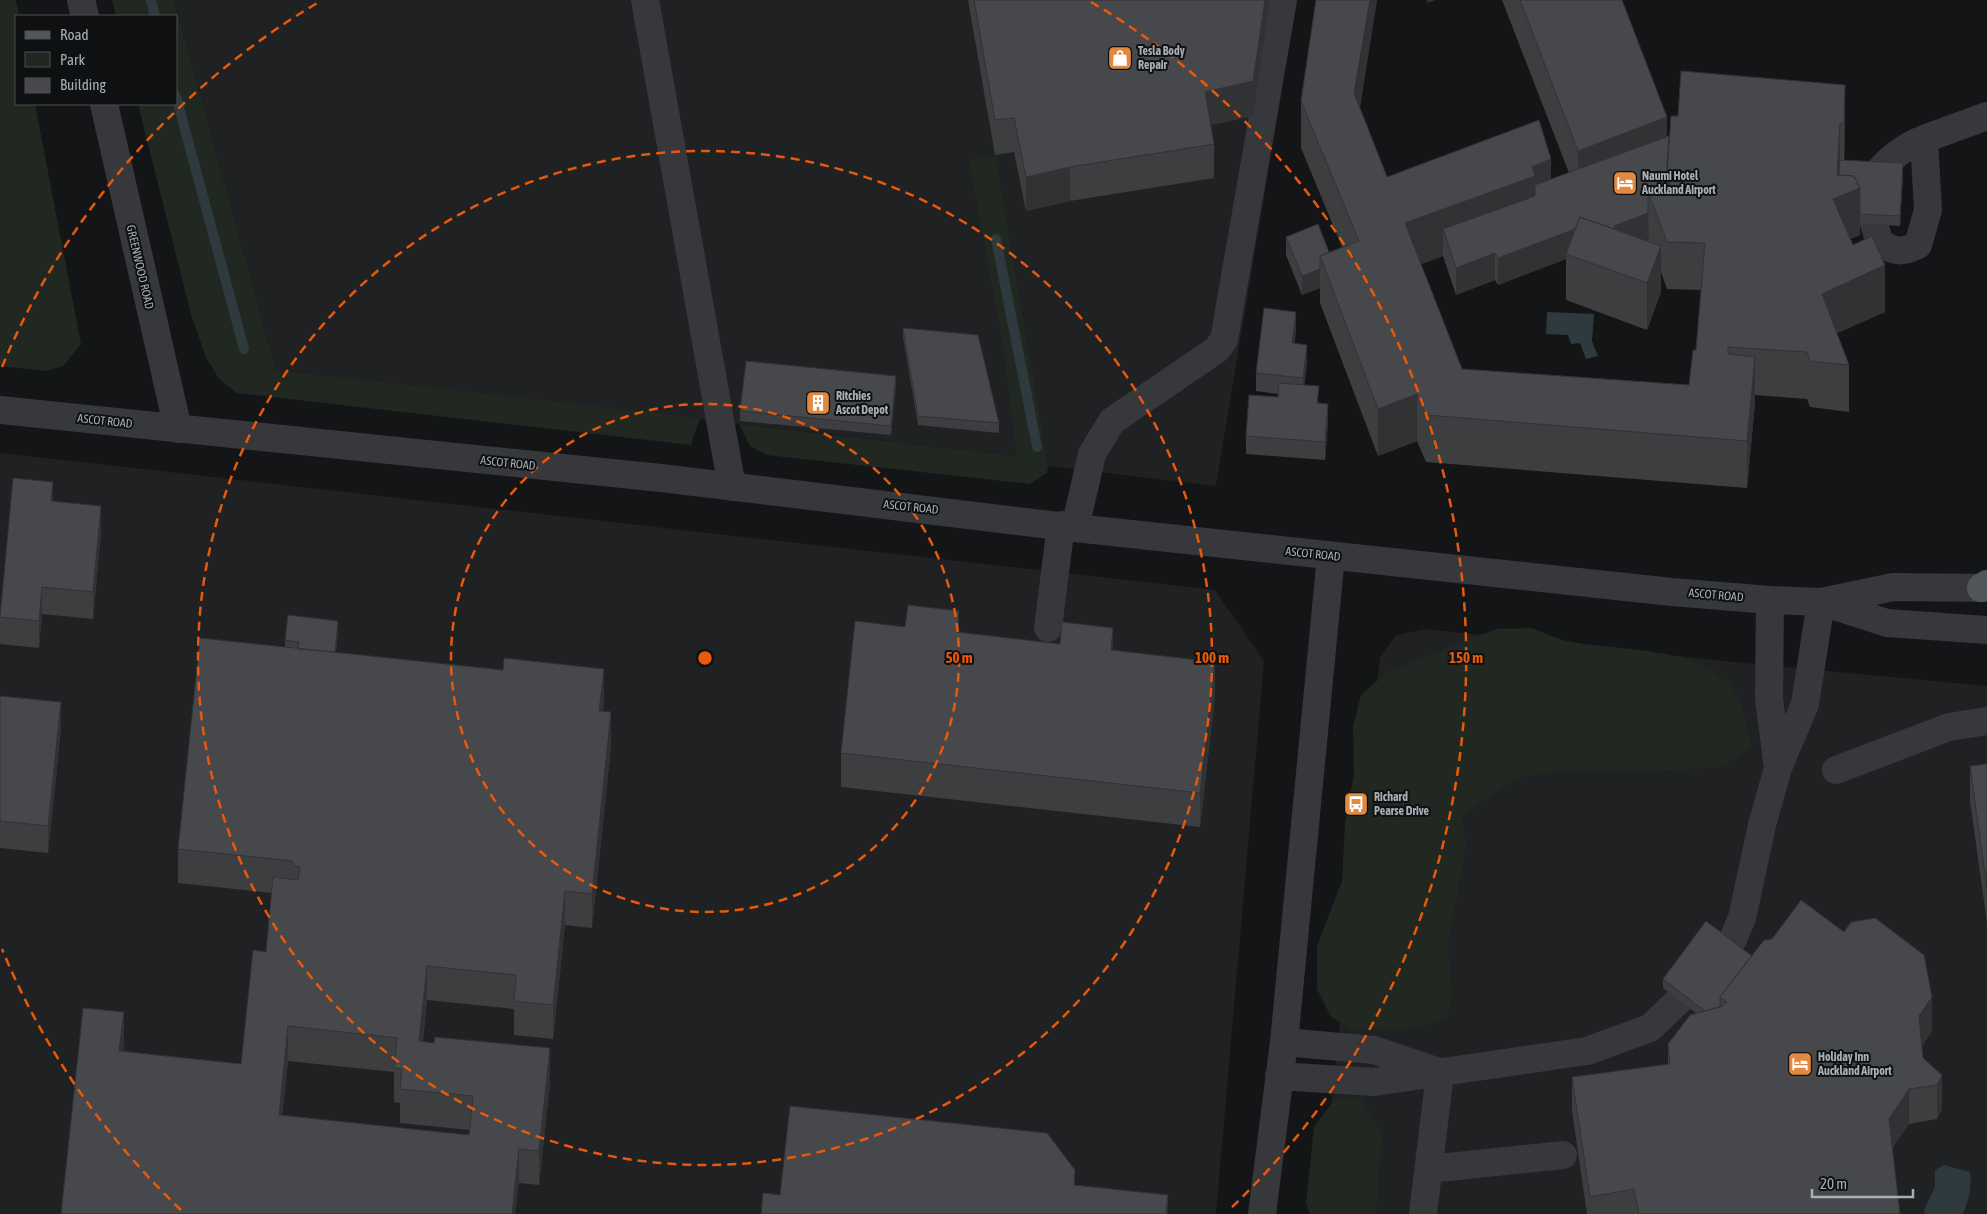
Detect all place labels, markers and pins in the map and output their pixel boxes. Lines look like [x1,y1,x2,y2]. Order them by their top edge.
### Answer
place label: Tesla Body Repair [1138,44,1185,72]
shop icon: Tesla Body Repair [1107,45,1133,71]
place label: Naumi Hotel Auckland Airport [1641,169,1716,197]
hotel icon: Naumi Hotel Auckland Airport [1612,170,1638,196]
place label: Ritchies Ascot Depot [835,389,889,417]
building icon: Ritchies Ascot Depot [805,390,831,416]
centre of rings [696,649,714,667]
place label: Richard Pearse Drive [1374,790,1430,818]
bus stop icon: Richard Pearse Drive [1343,791,1369,817]
place label: Holiday Inn Auckland Airport [1817,1050,1892,1078]
hotel icon: Holiday Inn Auckland Airport [1787,1051,1813,1077]

